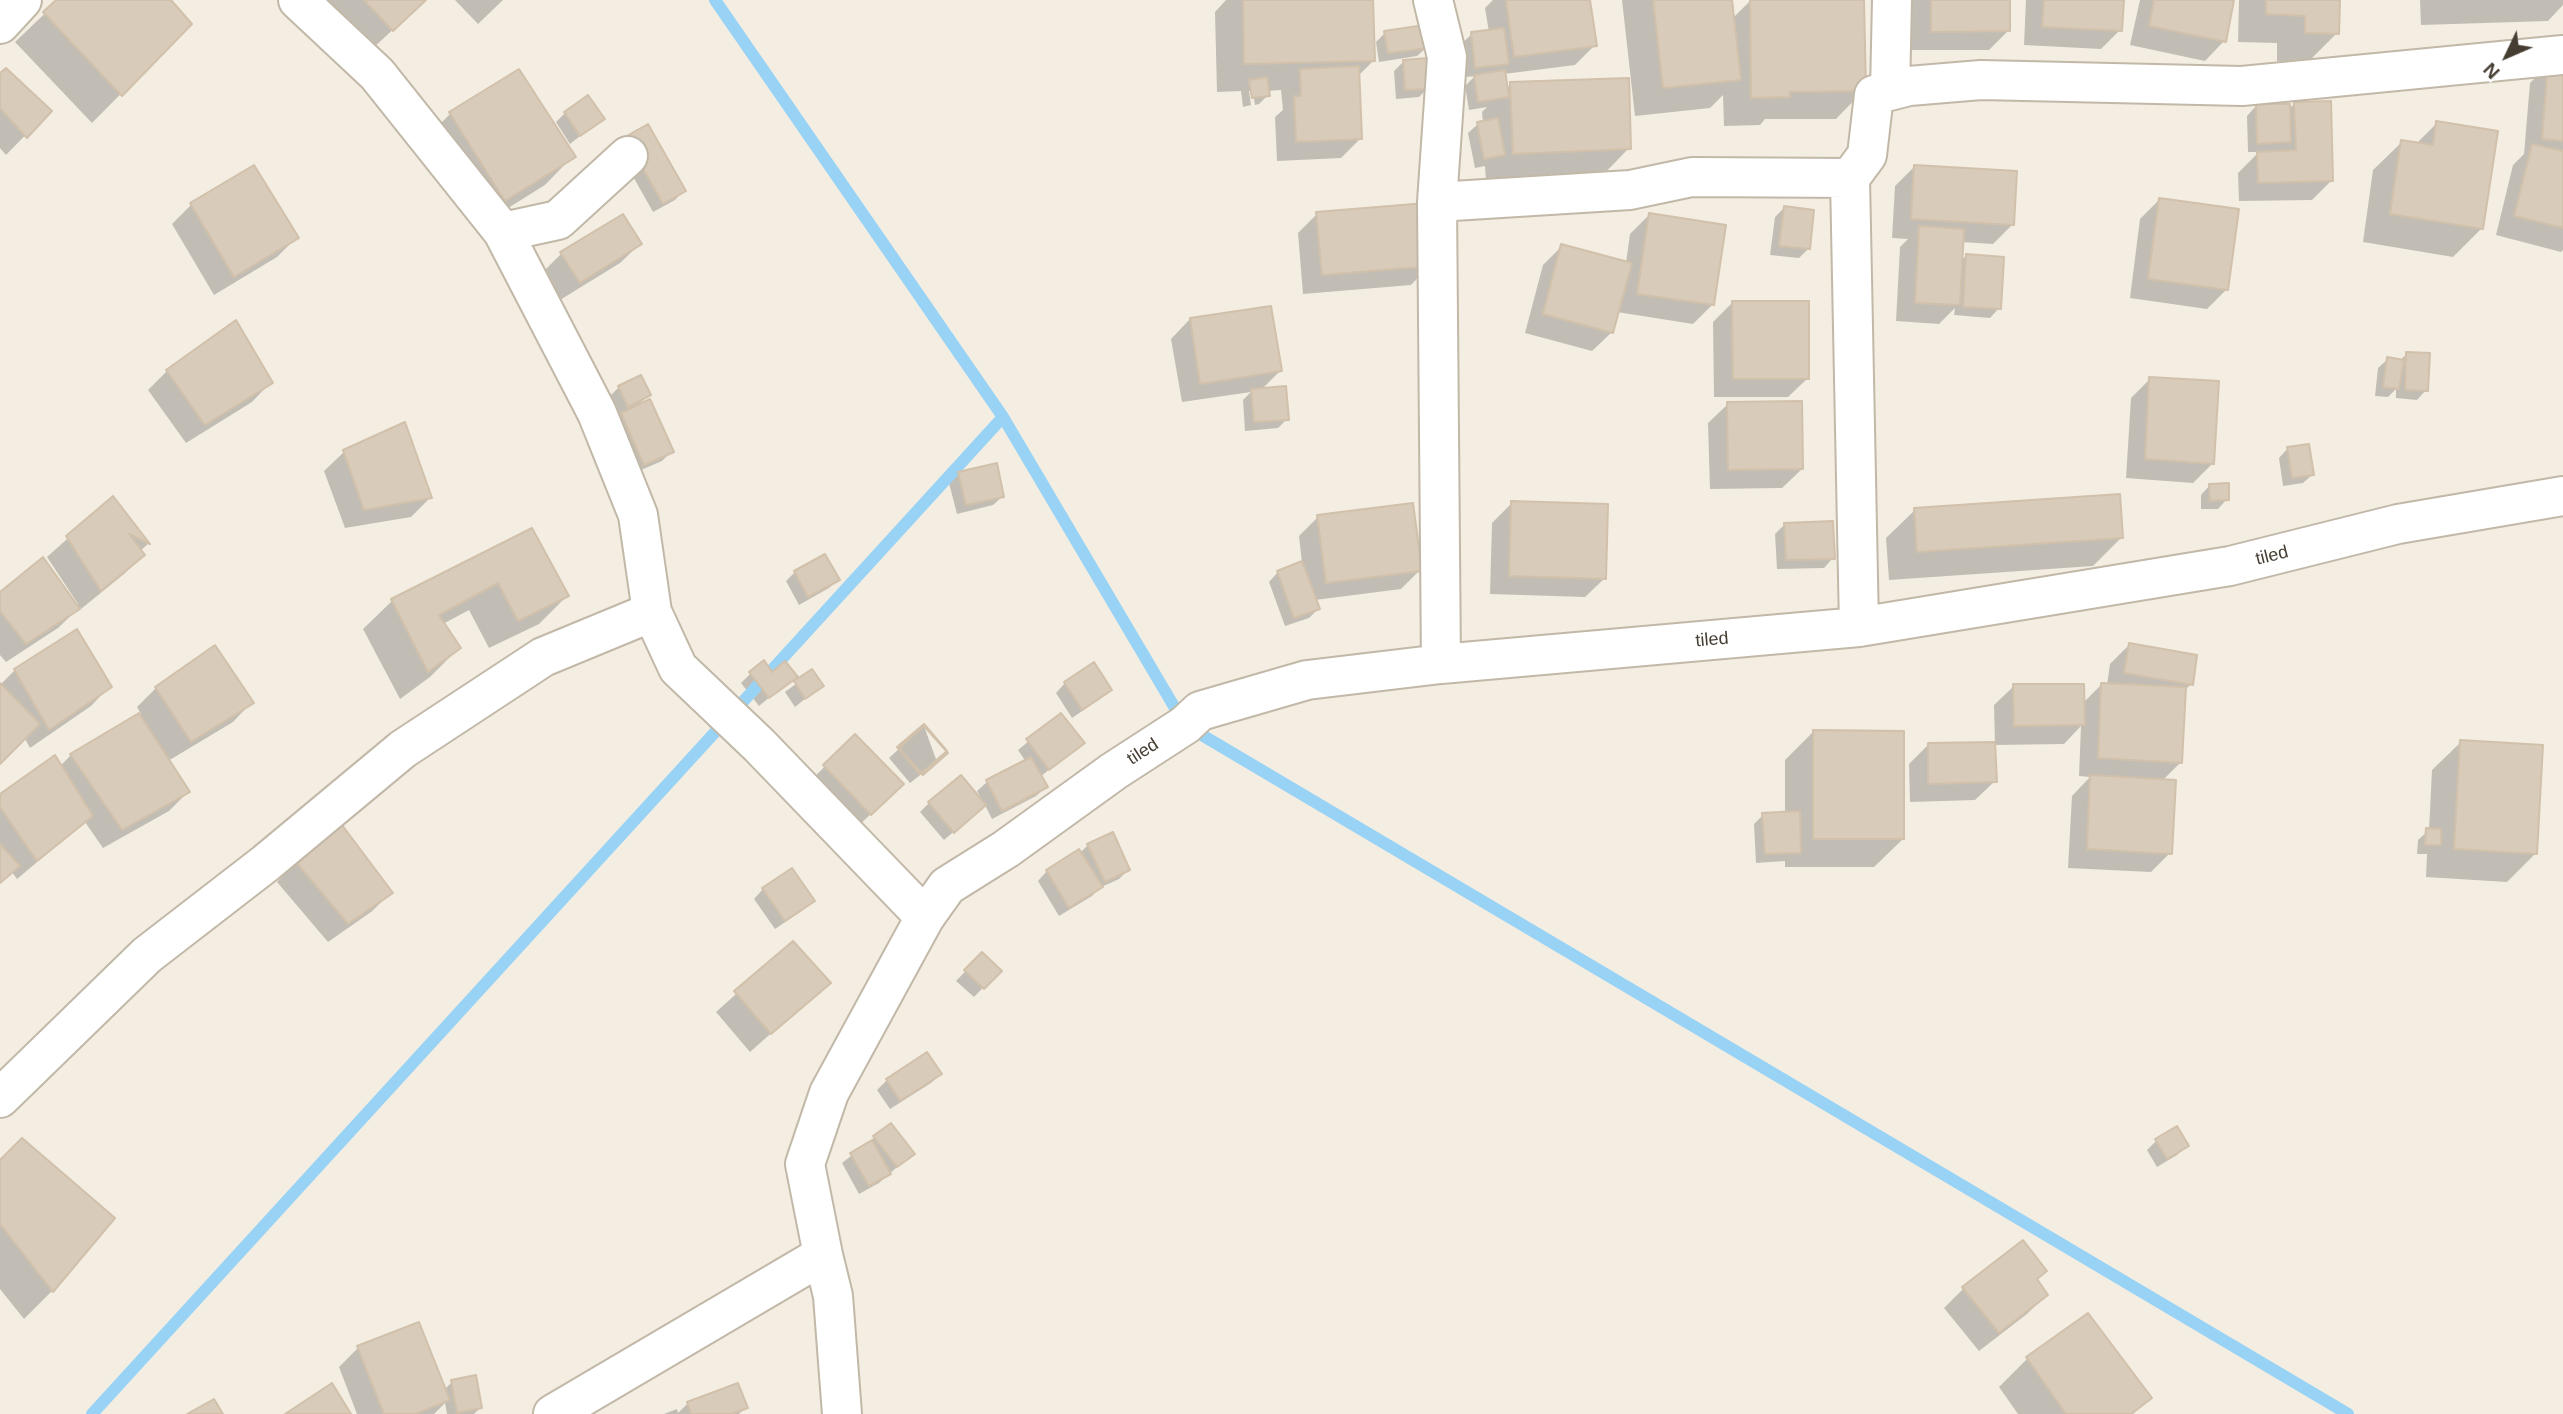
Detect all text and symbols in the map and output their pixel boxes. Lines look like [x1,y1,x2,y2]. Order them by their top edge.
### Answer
north arrow [2472,21,2542,91]
text: N [2479,59,2504,83]
street label: tiled [2253,542,2291,570]
street label: tiled [1695,628,1729,652]
street label: tiled [1123,734,1163,770]

